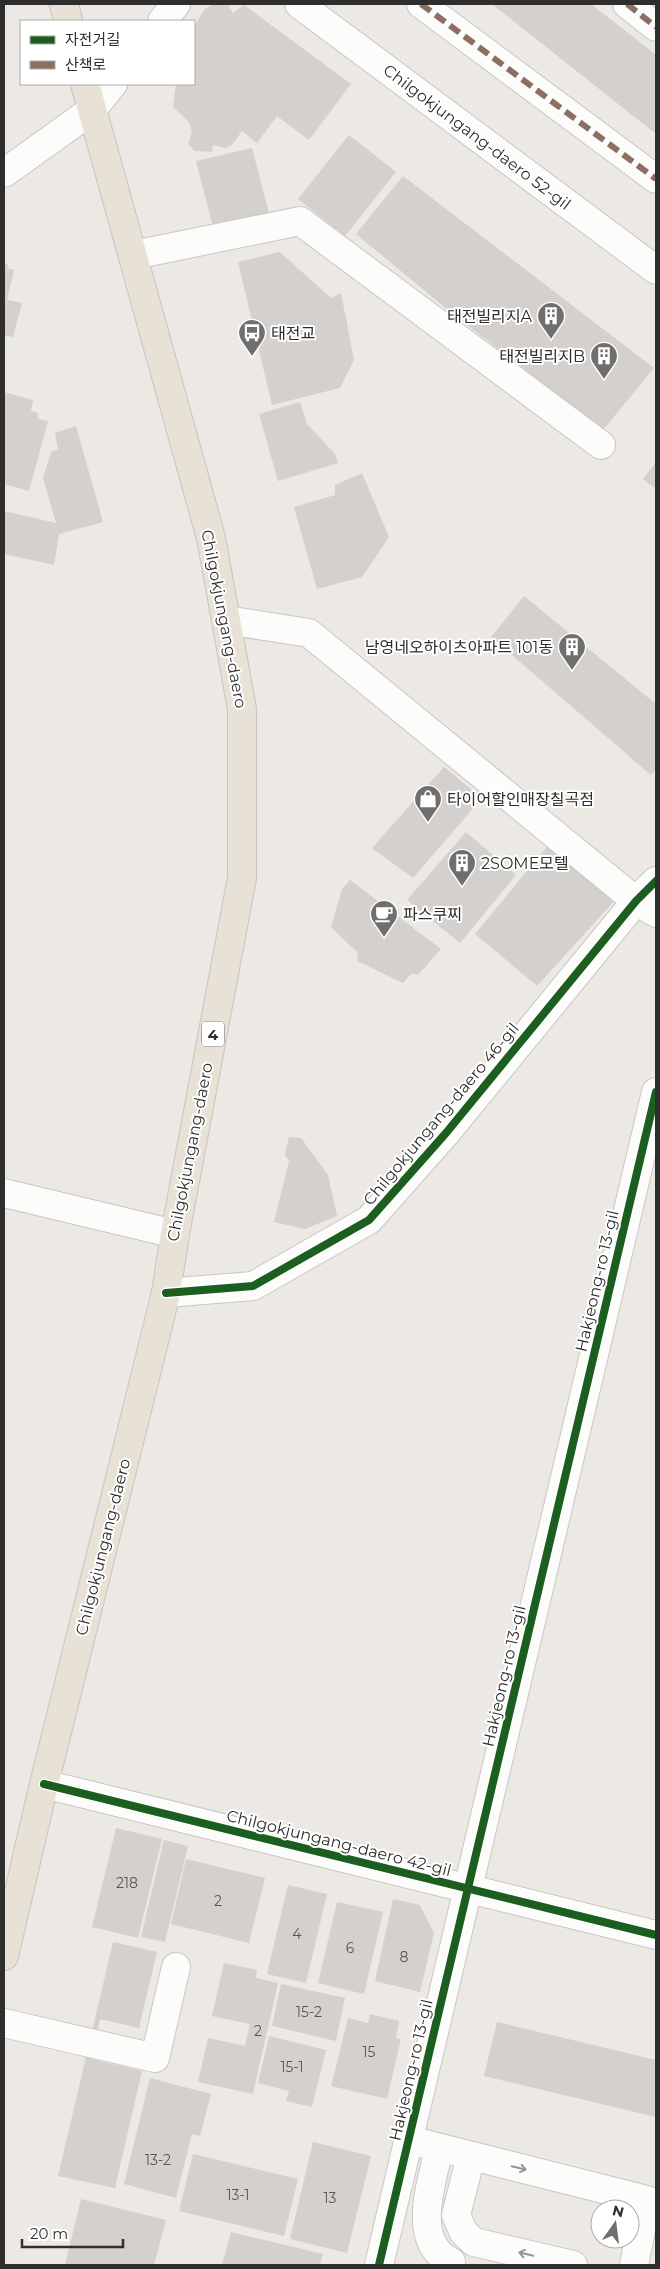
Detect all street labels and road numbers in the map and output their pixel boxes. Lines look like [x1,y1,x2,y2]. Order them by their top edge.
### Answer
street label: Chilgokjungang-daero 52-gil [380,60,574,214]
street label: Chilgokjungang-daero [197,528,251,710]
street label: Chilgokjungang-daero 46-gil [359,1019,523,1209]
road number: 4 [202,1022,224,1046]
street label: Chilgokjungang-daero [163,1061,217,1243]
street label: Hakjeong-ro 13-gil [571,1208,623,1354]
street label: Chilgokjungang-daero [72,1457,134,1637]
street label: Hakjeong-ro 13-gil [478,1603,530,1749]
street label: Chilgokjungang-daero 42-gil [225,1806,453,1880]
street label: Hakjeong-ro 13-gil [385,1997,437,2143]

